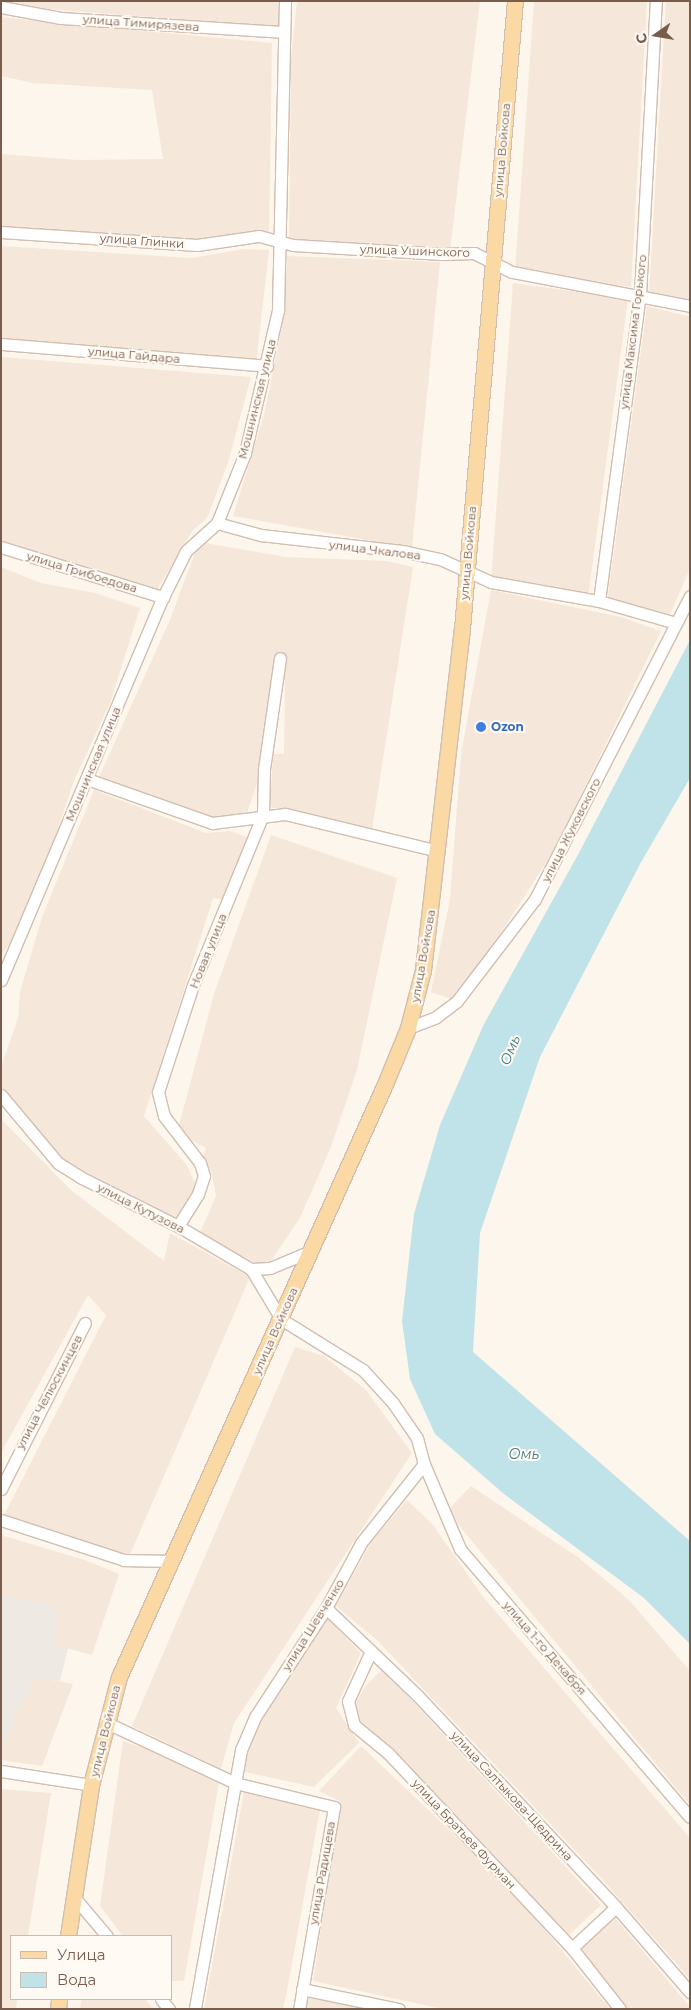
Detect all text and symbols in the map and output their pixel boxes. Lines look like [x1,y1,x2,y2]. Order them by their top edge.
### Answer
north arrow [631,10,681,60]
street label: улица Тимирязева [82,12,200,34]
text: С [631,31,651,45]
street label: улица Войкова [491,102,513,198]
street label: улица Глинки [99,231,185,251]
street label: улица Ушинского [360,242,470,260]
street label: улица Максима Горького [616,254,650,410]
street label: Мошнинская улица [235,337,279,461]
street label: улица Гайдара [87,344,181,366]
street label: улица Войкова [457,505,479,601]
street label: улица Чкалова [328,537,422,563]
street label: улица Грибоедова [25,548,139,596]
street label: Мошнинская улица [62,704,124,824]
place label: Ozon [491,720,524,734]
marker: Ozon [475,721,487,733]
street label: улица Жуковского [538,775,604,885]
street label: улица Войкова [408,908,438,1004]
street label: Новая улица [186,911,230,991]
water label: Омь [496,1032,524,1068]
street label: улица Кутузова [95,1180,187,1236]
street label: улица Войкова [249,1285,301,1377]
street label: улица Челюскинцев [13,1332,85,1452]
water label: Омь [509,1446,539,1462]
street label: улица Шевченко [279,1576,347,1674]
street label: улица 1-го Декабря [500,1598,590,1698]
street label: улица Войкова [87,1684,123,1778]
street label: улица Салтыкова-Щедрина [448,1728,576,1864]
street label: улица Братьев Фурман [409,1776,519,1892]
street label: улица Радищева [306,1820,338,1926]
legend [10,1935,172,2000]
text: Улица [57,1945,105,1964]
text: Вода [57,1970,96,1989]

